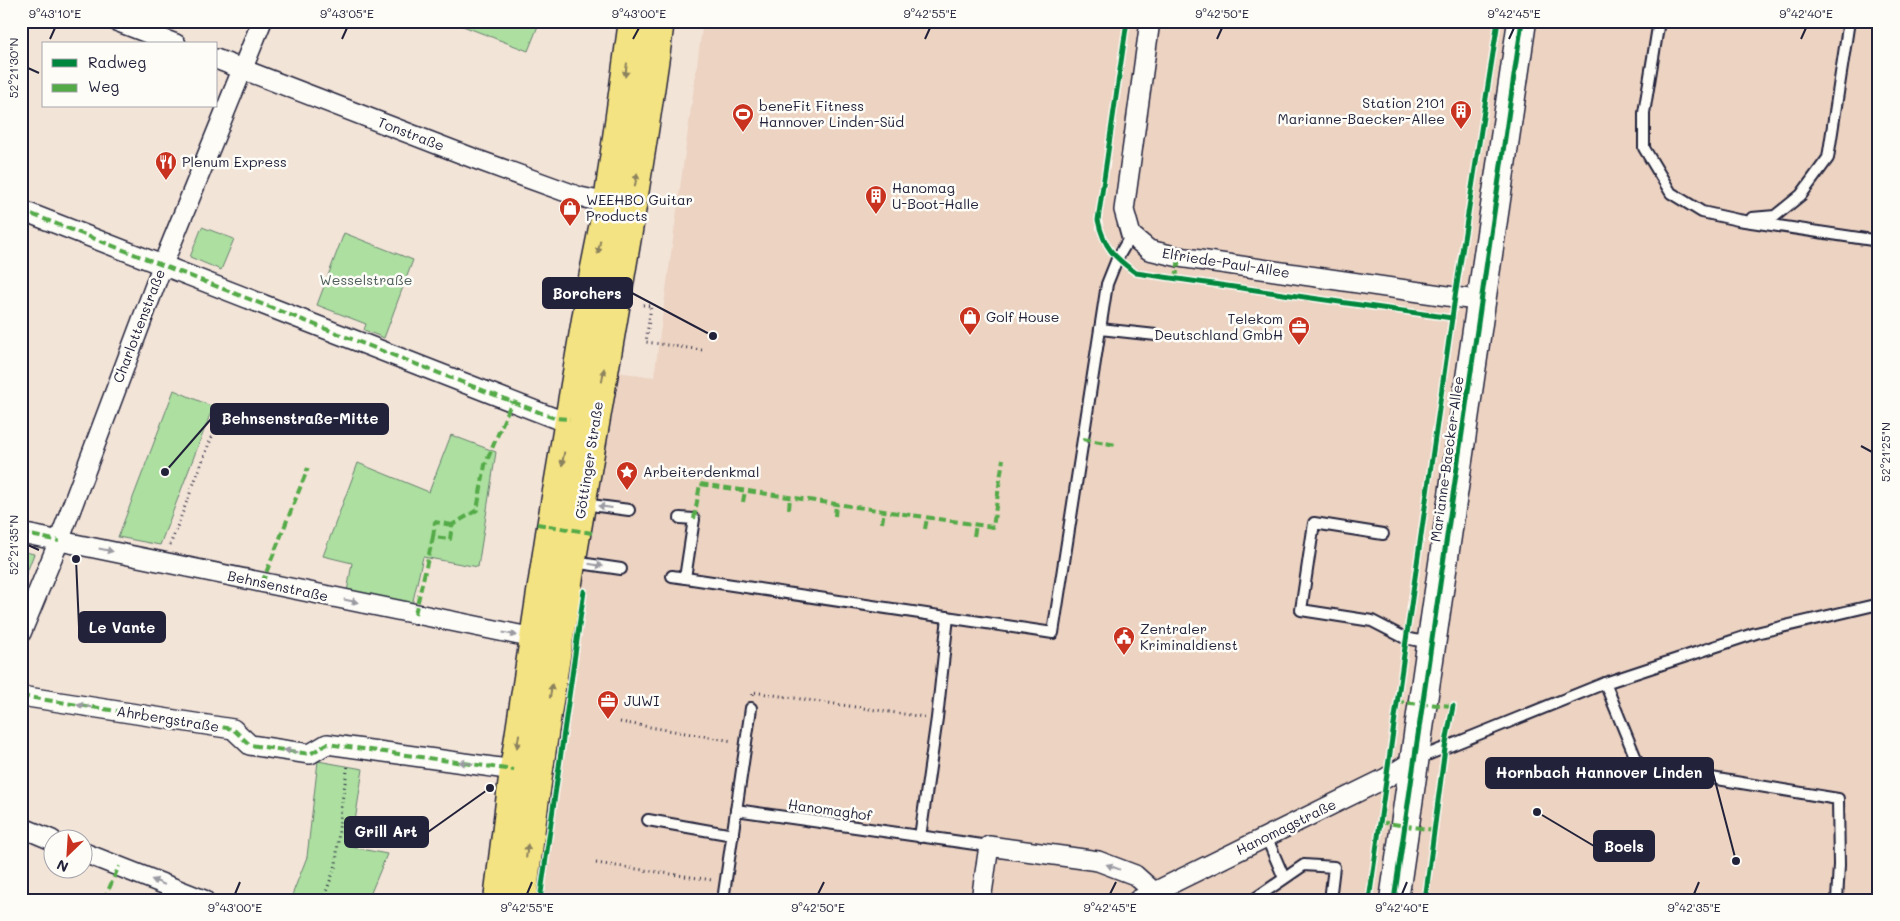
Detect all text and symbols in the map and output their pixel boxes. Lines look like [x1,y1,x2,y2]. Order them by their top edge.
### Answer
text: 9°43'10"E [29,5,81,21]
text: 9°43'05"E [320,5,374,21]
text: 9°43'00"E [612,5,666,21]
text: 9°42'55"E [903,5,957,21]
text: 9°42'50"E [1195,5,1249,21]
text: 9°42'45"E [1487,5,1541,21]
text: 9°42'40"E [1779,5,1833,21]
text: 52°21'30"N [5,38,21,98]
legend [42,42,218,108]
text: Radweg [88,52,146,72]
one-way arrow [622,62,630,78]
text: Weg [88,76,119,96]
place label: Station 2101 Marianne-Baecker-Allee [1278,93,1445,128]
place label: beneFit Fitness Hannover Linden-Süd [759,96,904,131]
building icon: Station 2101 Marianne-Baecker-Allee [1449,99,1473,130]
sports icon: beneFit Fitness Hannover Linden-Süd [731,102,755,133]
street label: Tonstraße [375,112,447,155]
restaurant icon: Plenum Express [154,150,178,181]
place label: Plenum Express [182,152,287,171]
one-way arrow [632,172,640,188]
place label: Hanomag U-Boot-Halle [892,178,979,213]
building icon: Hanomag U-Boot-Halle [864,184,888,215]
place label: WEEHBO Guitar Products [586,190,693,225]
shop icon: WEEHBO Guitar Products [558,196,582,227]
one-way arrow [595,240,603,255]
street label: Elfriede-Paul-Allee [1161,243,1291,282]
street label: Charlottenstraße [108,266,169,385]
park label: Wesselstraße [319,270,413,289]
callout: Borchers [543,278,632,308]
text: Borchers [552,283,622,303]
shop icon: Golf House [958,305,982,336]
place label: Golf House [986,307,1060,326]
place label: Telekom Deutschland GmbH [1154,309,1283,344]
office icon: Telekom Deutschland GmbH [1287,315,1311,346]
one-way arrow [599,366,607,382]
street label: Marianne-Baecker-Allee [1425,375,1468,543]
street label: Göttinger Straße [570,400,607,520]
callout: Behnsenstraße-Mitte [211,404,388,434]
text: Behnsenstraße-Mitte [222,408,378,428]
text: 52°21'25"N [1877,422,1893,482]
one-way arrow [558,452,566,468]
place icon: Arbeiterdenkmal [615,460,639,491]
place label: Arbeiterdenkmal [643,462,760,481]
one-way arrow [597,502,613,510]
text: 52°21'35"N [5,515,21,575]
one-way arrow [99,547,115,555]
one-way arrow [589,562,605,570]
street label: Behnsenstraße [226,566,330,605]
one-way arrow [344,597,359,605]
callout: Le Vante [79,612,165,642]
text: Le Vante [89,617,155,637]
place label: Zentraler Kriminaldienst [1140,619,1238,654]
public building icon: Zentraler Kriminaldienst [1112,625,1136,656]
one-way arrow [503,630,519,638]
one-way arrow [548,682,556,698]
office icon: JUWI [596,689,620,720]
place label: JUWI [624,691,659,710]
one-way arrow [76,701,92,709]
street label: Ahrbergstraße [115,701,221,736]
one-way arrow [514,733,522,749]
one-way arrow [282,747,298,755]
callout: Hornbach Hannover Linden [1486,758,1713,788]
one-way arrow [457,759,473,767]
text: Hornbach Hannover Linden [1496,762,1702,782]
street label: Hanomaghof [787,794,874,825]
street label: Hanomagstraße [1233,794,1339,859]
callout: Grill Art [345,817,428,847]
text: Grill Art [355,821,418,841]
north arrow [42,828,92,878]
callout: Boels [1594,831,1654,861]
text: Boels [1604,836,1644,856]
one-way arrow [523,843,531,859]
text: N [53,855,71,877]
one-way arrow [1105,863,1120,871]
one-way arrow [150,878,165,886]
text: 9°43'00"E [208,899,262,915]
text: 9°42'55"E [500,899,554,915]
text: 9°42'50"E [791,899,845,915]
text: 9°42'45"E [1083,899,1137,915]
text: 9°42'40"E [1375,899,1429,915]
text: 9°42'35"E [1667,899,1721,915]

